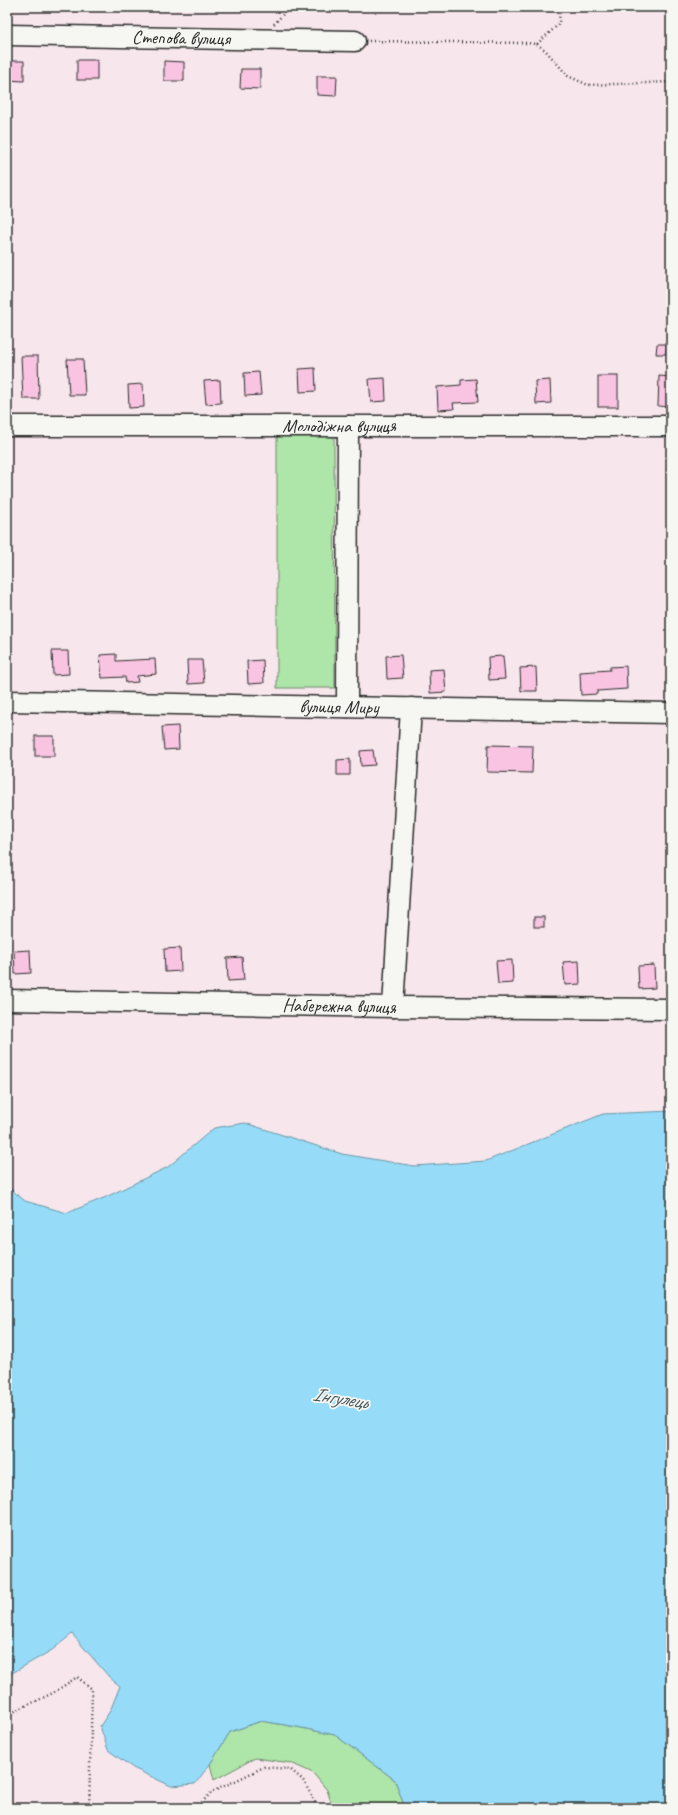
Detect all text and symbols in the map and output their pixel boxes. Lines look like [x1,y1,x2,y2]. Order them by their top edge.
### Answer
street label: Степова вулиця [132,25,232,51]
street label: Молодіжна вулиця [282,414,397,438]
street label: вулиця Миру [299,694,380,720]
street label: Набережна вулиця [282,993,397,1019]
water label: Інгулець [311,1381,372,1415]

